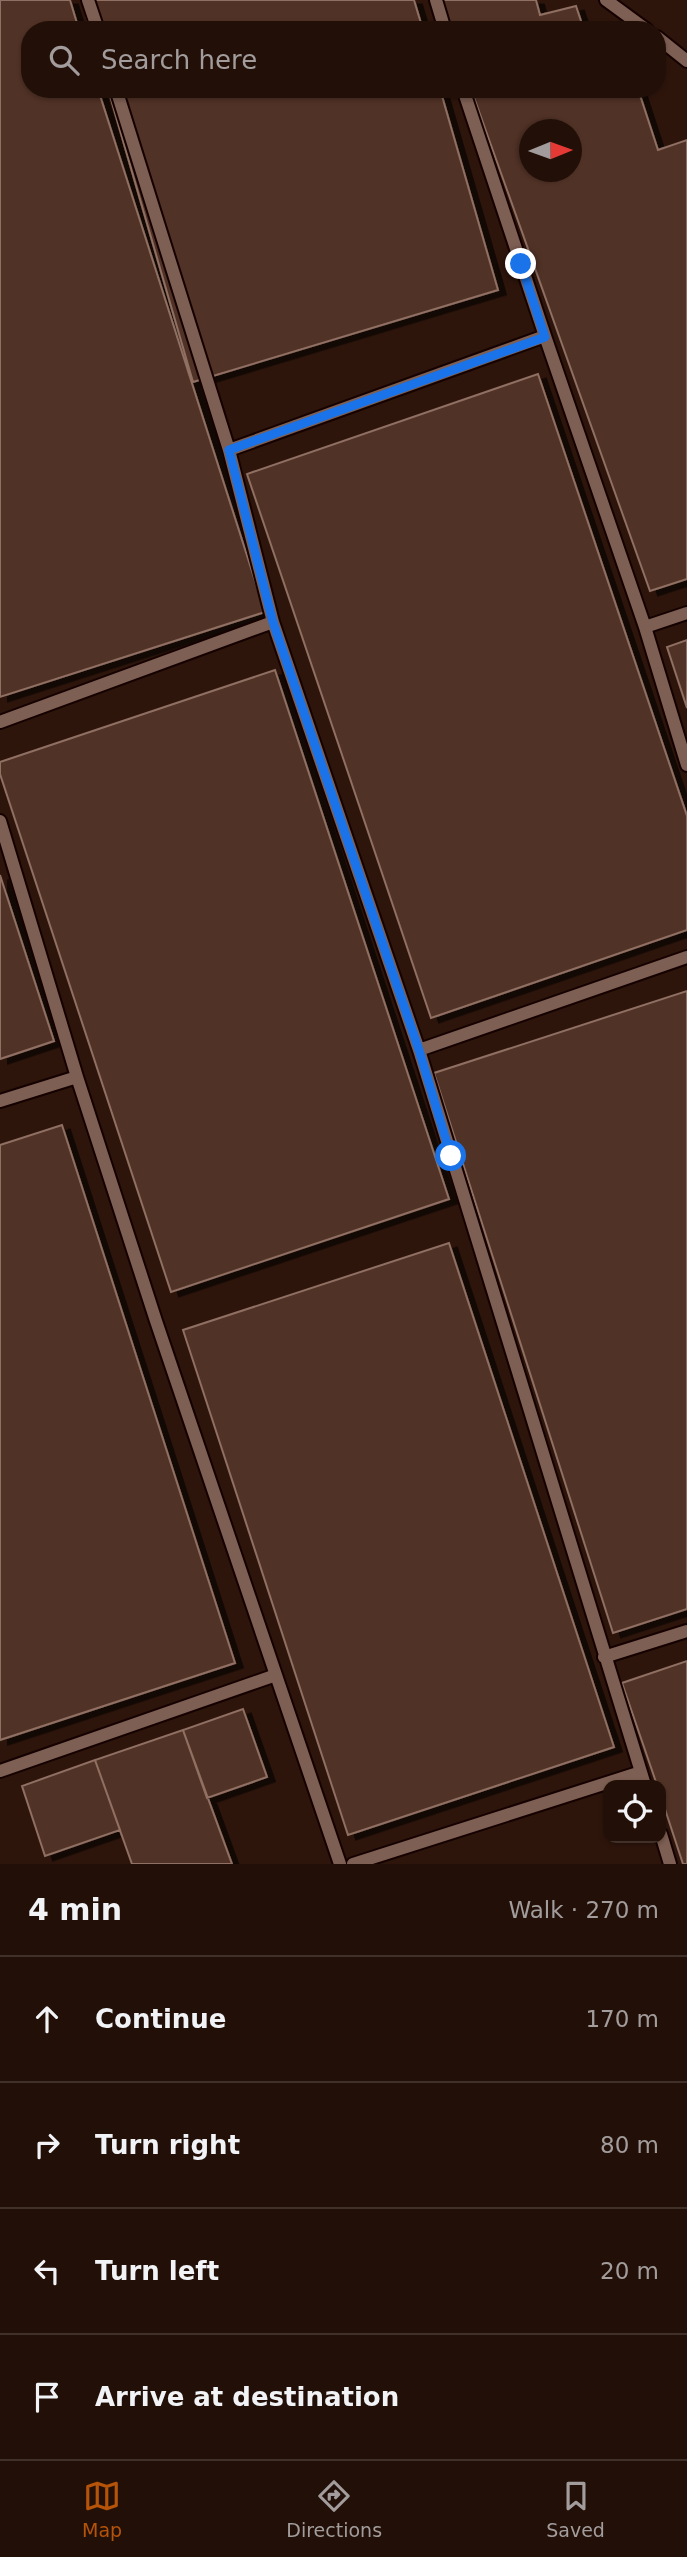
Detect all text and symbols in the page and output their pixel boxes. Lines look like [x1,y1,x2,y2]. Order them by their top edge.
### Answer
search box [21,21,666,98]
icon: search [45,41,83,79]
text: Search here [101,45,257,75]
north arrow [519,119,582,182]
route end [505,248,536,279]
route start [435,1140,466,1171]
map controls [603,1780,666,1843]
button: locate [603,1780,666,1843]
text: 4 min [28,1892,122,1927]
text: Walk · 270 m [508,1897,659,1923]
icon: ahead [28,2000,66,2038]
text: Continue [95,2004,226,2034]
text: 170 m [585,2006,659,2032]
icon: right [28,2126,66,2164]
text: Turn right [95,2130,240,2160]
text: 80 m [600,2132,659,2158]
icon: left [28,2252,66,2290]
text: Turn left [95,2256,219,2286]
text: 20 m [600,2258,659,2284]
icon: arrive [28,2378,66,2416]
text: Arrive at destination [95,2382,399,2412]
tab: Map [82,2477,122,2541]
tab: Directions [286,2477,382,2541]
tab: Saved [546,2477,605,2541]

